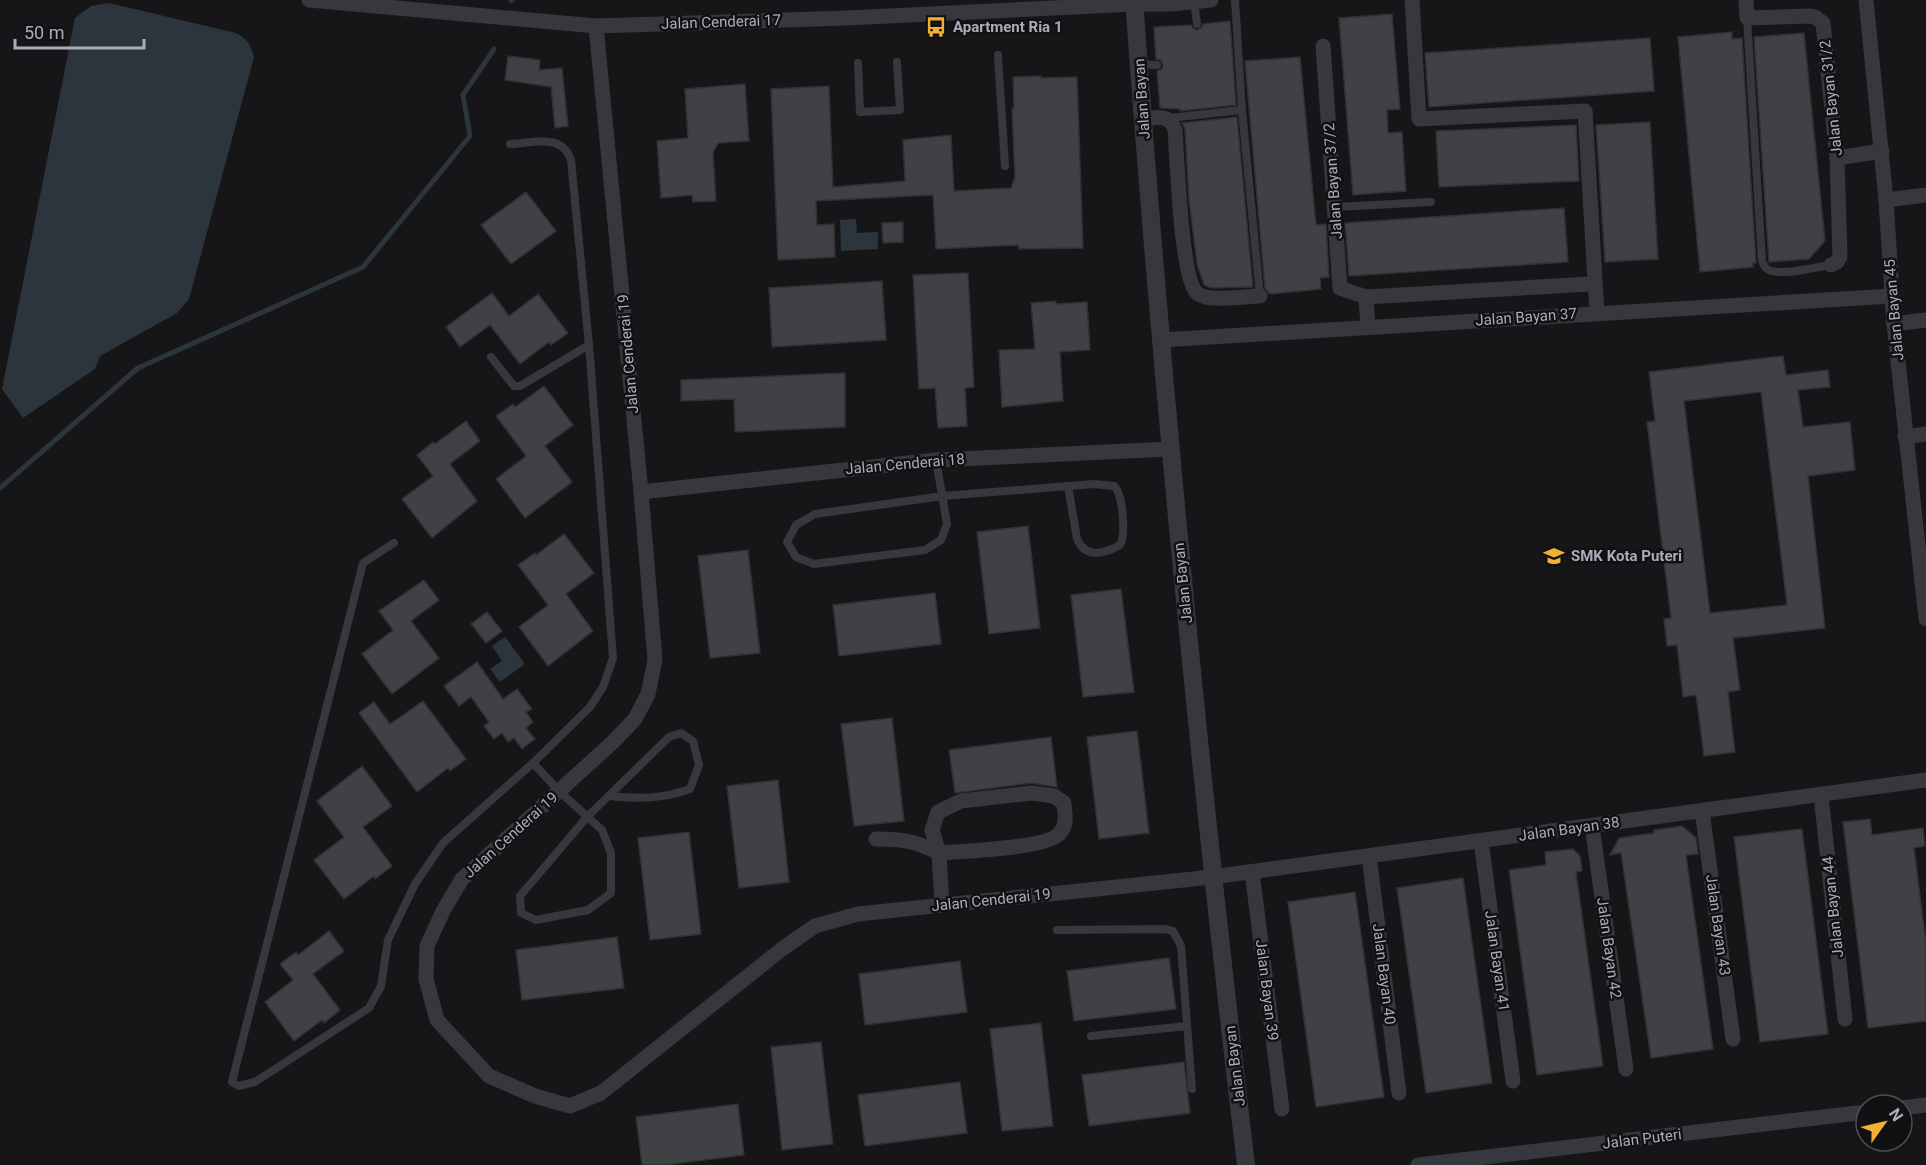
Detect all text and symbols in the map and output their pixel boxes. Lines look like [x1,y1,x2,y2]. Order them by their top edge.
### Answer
street label: Jalan Cenderai 17 [661,11,781,33]
scale bar [15,12,144,50]
bus stop icon: Apartment Ria 1 [924,15,948,39]
place label: Apartment Ria 1 [953,18,1063,36]
text: 50 m [24,22,64,43]
street label: Jalan Bayan 31/2 [1816,39,1846,157]
street label: Jalan Bayan [1130,58,1154,140]
street label: Jalan Bayan 37/2 [1320,122,1346,240]
street label: Jalan Bayan 45 [1881,259,1907,361]
street label: Jalan Cenderai 19 [614,294,642,414]
street label: Jalan Bayan 37 [1475,304,1577,330]
street label: Jalan Cenderai 18 [845,450,965,478]
street label: Jalan Bayan [1170,542,1196,624]
school or university icon: SMK Kota Puteri [1542,544,1566,568]
place label: SMK Kota Puteri [1571,547,1682,565]
street label: Jalan Cenderai 19 [460,788,562,882]
street label: Jalan Bayan 38 [1517,813,1621,845]
street label: Jalan Bayan 44 [1819,855,1847,958]
street label: Jalan Bayan 43 [1702,873,1734,977]
street label: Jalan Cenderai 19 [930,885,1052,915]
street label: Jalan Bayan 42 [1593,896,1625,1000]
street label: Jalan Bayan 41 [1481,909,1513,1013]
street label: Jalan Bayan 40 [1369,922,1399,1026]
street label: Jalan Bayan 39 [1252,938,1282,1042]
street label: Jalan Bayan [1221,1025,1249,1107]
north arrow [1854,1093,1914,1153]
text: N [1885,1105,1907,1125]
street label: Jalan Puteri [1601,1125,1683,1153]

